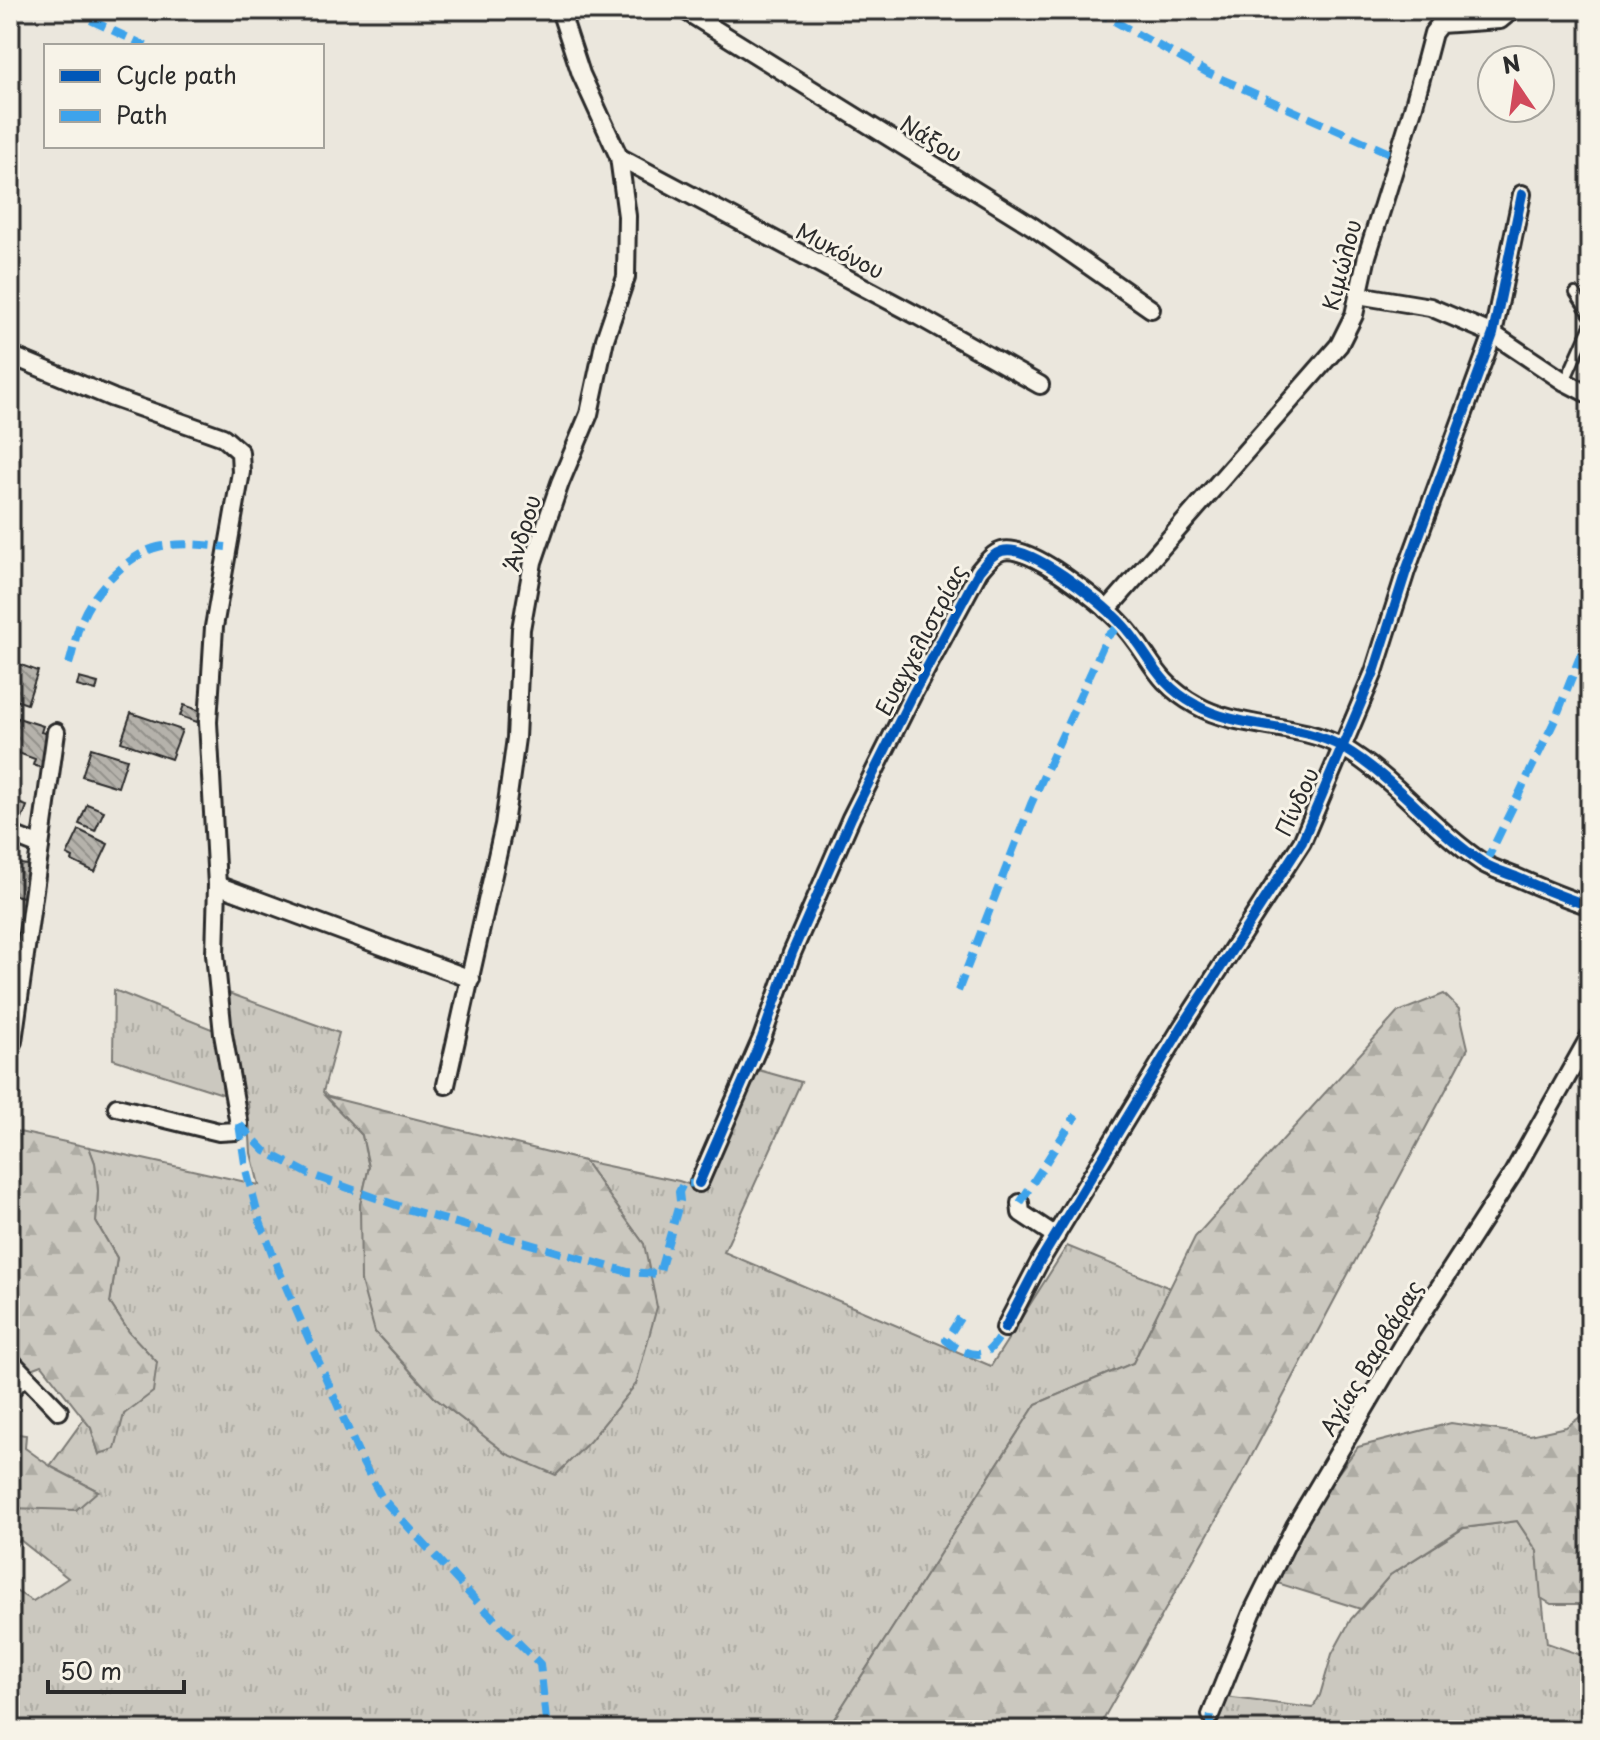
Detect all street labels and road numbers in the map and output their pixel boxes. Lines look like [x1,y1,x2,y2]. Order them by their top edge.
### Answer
street label: Νάξου [894,106,969,169]
street label: Μυκόνου [791,213,890,286]
street label: Κιμώλου [1313,215,1369,314]
street label: Άνδρου [493,490,548,575]
street label: Ευαγγελιστρίας [866,558,974,721]
street label: Πίνδου [1265,761,1326,841]
street label: Αγίας Βαρβάρας [1310,1273,1429,1441]

